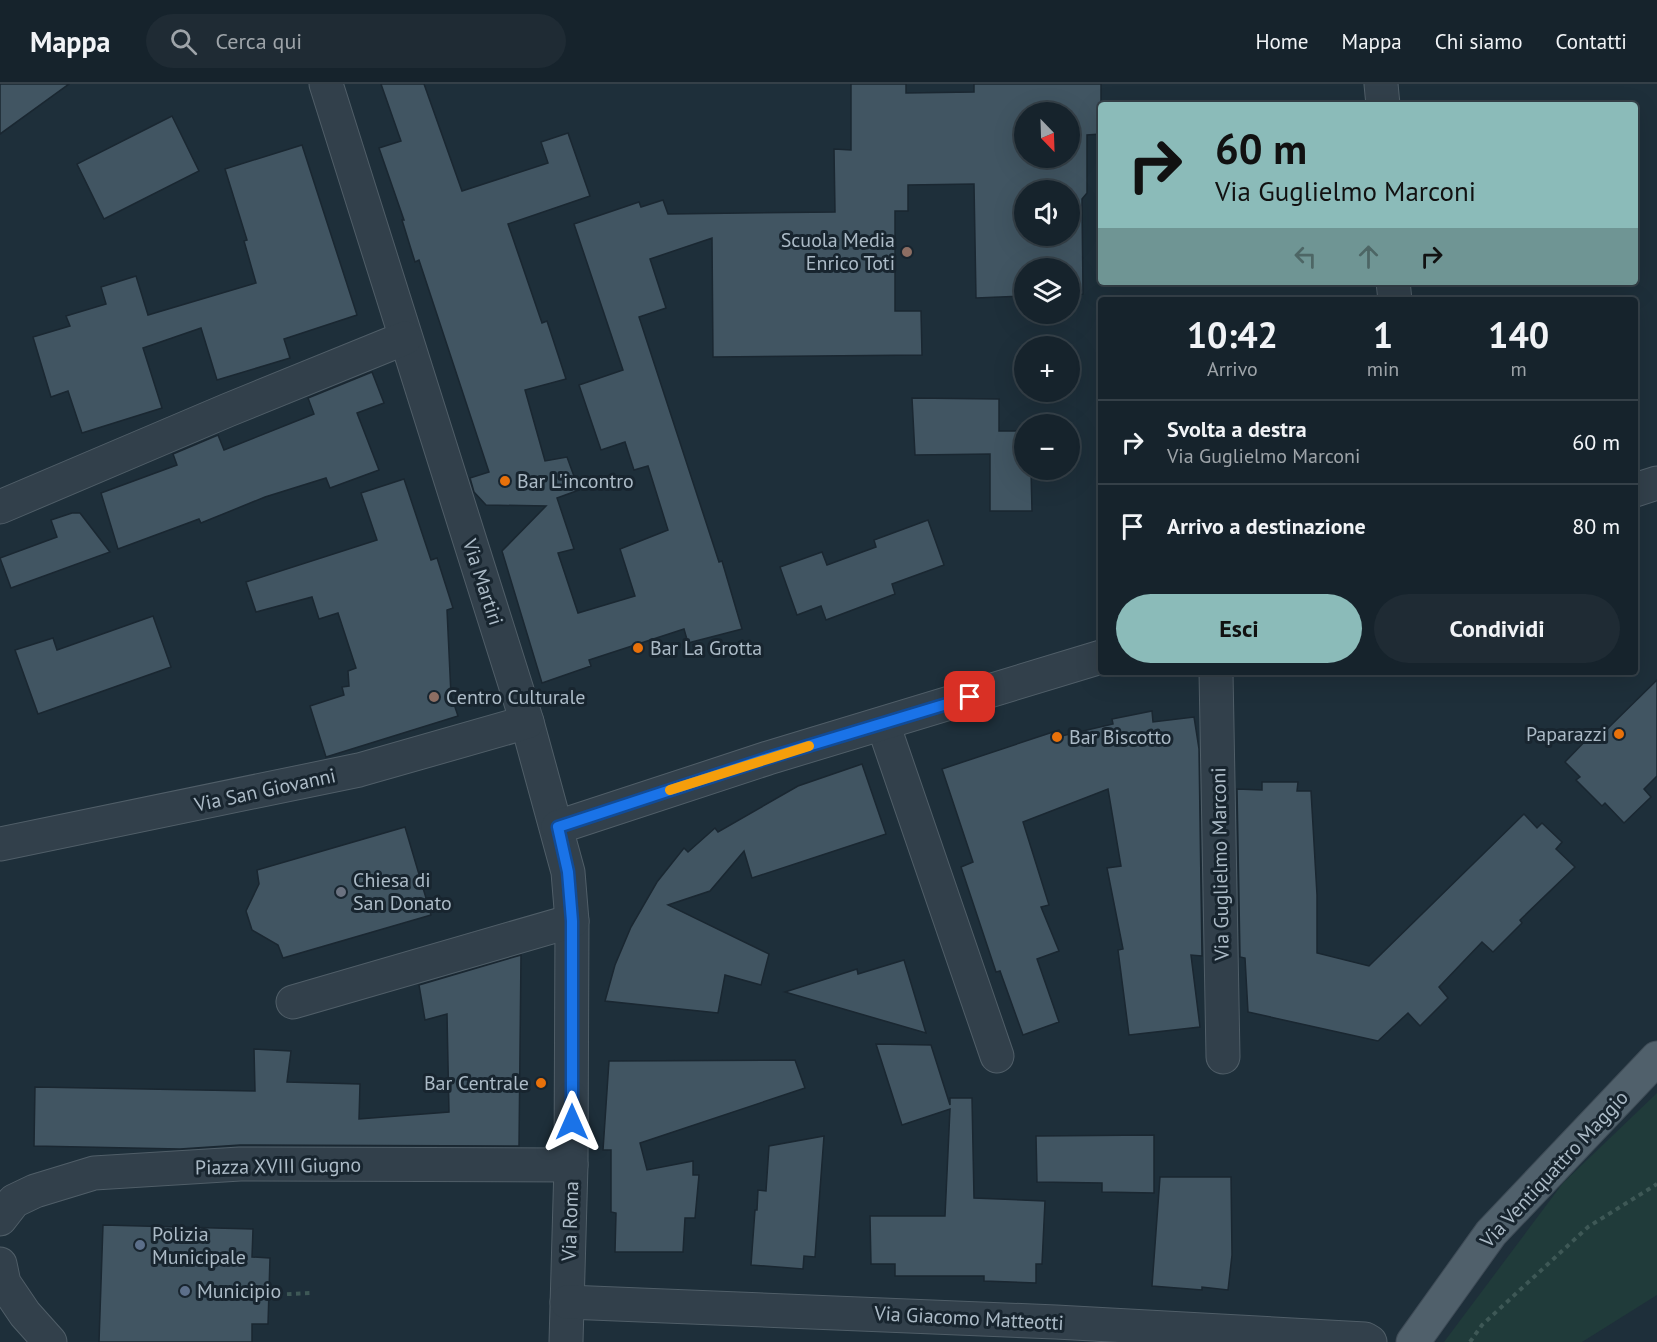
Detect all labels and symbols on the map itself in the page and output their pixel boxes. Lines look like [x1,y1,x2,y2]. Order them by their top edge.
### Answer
north arrow [1014,102,1080,168]
place label: Scuola Media Enrico Toti [781,227,895,276]
marker: Scuola Media Enrico Toti [900,245,914,259]
place label: Bar L'incontro [517,468,634,494]
marker: Bar L'incontro [498,474,512,488]
street label: Via Martiri [457,535,509,629]
place label: Bar La Grotta [650,635,762,661]
marker: Bar La Grotta [631,641,645,655]
pin [944,671,995,722]
place label: Centro Culturale [446,684,585,710]
marker: Centro Culturale [427,690,441,704]
place label: Paparazzi [1526,721,1607,747]
place label: Bar Biscotto [1069,724,1172,750]
marker: Paparazzi [1612,727,1626,741]
marker: Bar Biscotto [1050,730,1064,744]
street label: Via San Giovanni [191,762,338,818]
street label: Via Guglielmo Marconi [1205,767,1235,962]
place label: Chiesa di San Donato [353,867,452,916]
marker: Chiesa di San Donato [334,885,348,899]
place label: Bar Centrale [424,1070,529,1096]
marker: Bar Centrale [534,1076,548,1090]
street label: Via Ventiquattro Maggio [1474,1085,1634,1254]
position arrow [540,1090,604,1154]
street label: Piazza XVIII Giugno [195,1152,361,1180]
street label: Via Roma [556,1181,584,1262]
place label: Polizia Municipale [152,1221,246,1270]
marker: Polizia Municipale [133,1238,147,1252]
place label: Municipio [197,1278,281,1304]
marker: Municipio [178,1284,192,1298]
street label: Via Giacomo Matteotti [873,1300,1064,1336]

